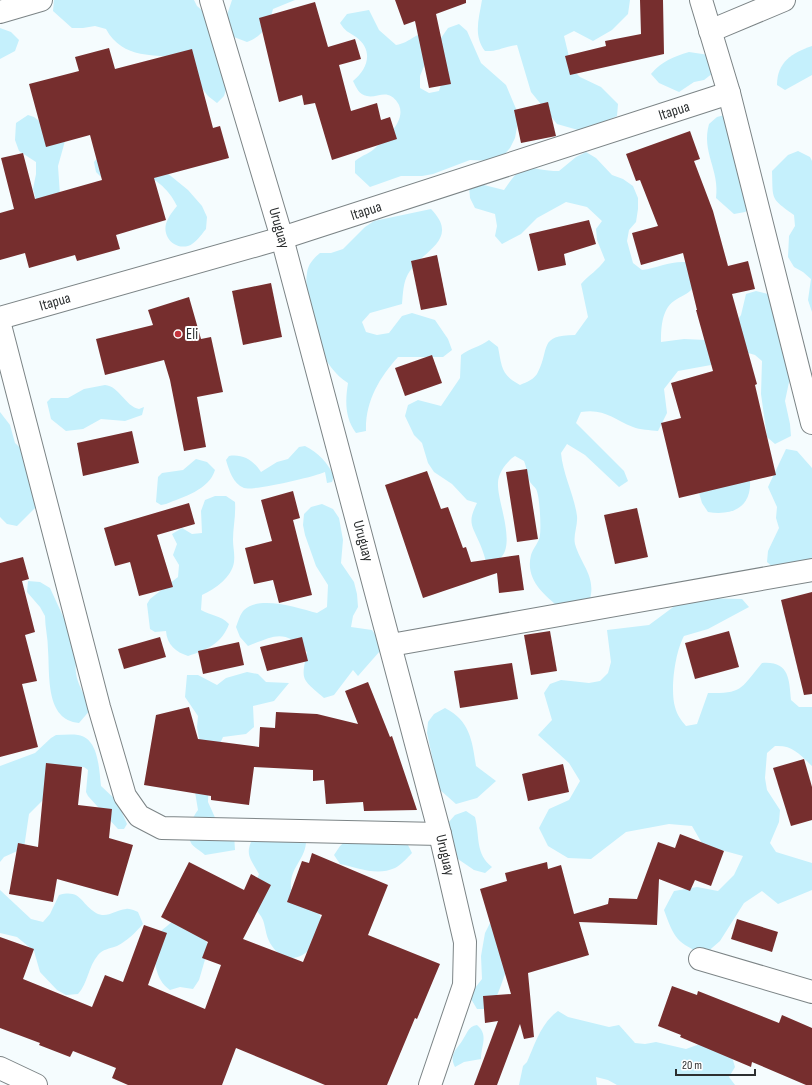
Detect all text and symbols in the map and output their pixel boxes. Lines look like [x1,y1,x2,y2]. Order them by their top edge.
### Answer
street label: Itapua [656,97,692,125]
street label: Itapua [348,197,384,225]
street label: Uruguay [264,205,294,251]
street label: Itapua [37,288,73,315]
place label: Eli [186,325,198,344]
marker: Eli [173,329,183,339]
street label: Uruguay [348,518,378,564]
street label: Uruguay [431,833,459,878]
scale bar [676,1051,755,1077]
text: 20 m [682,1058,702,1073]

